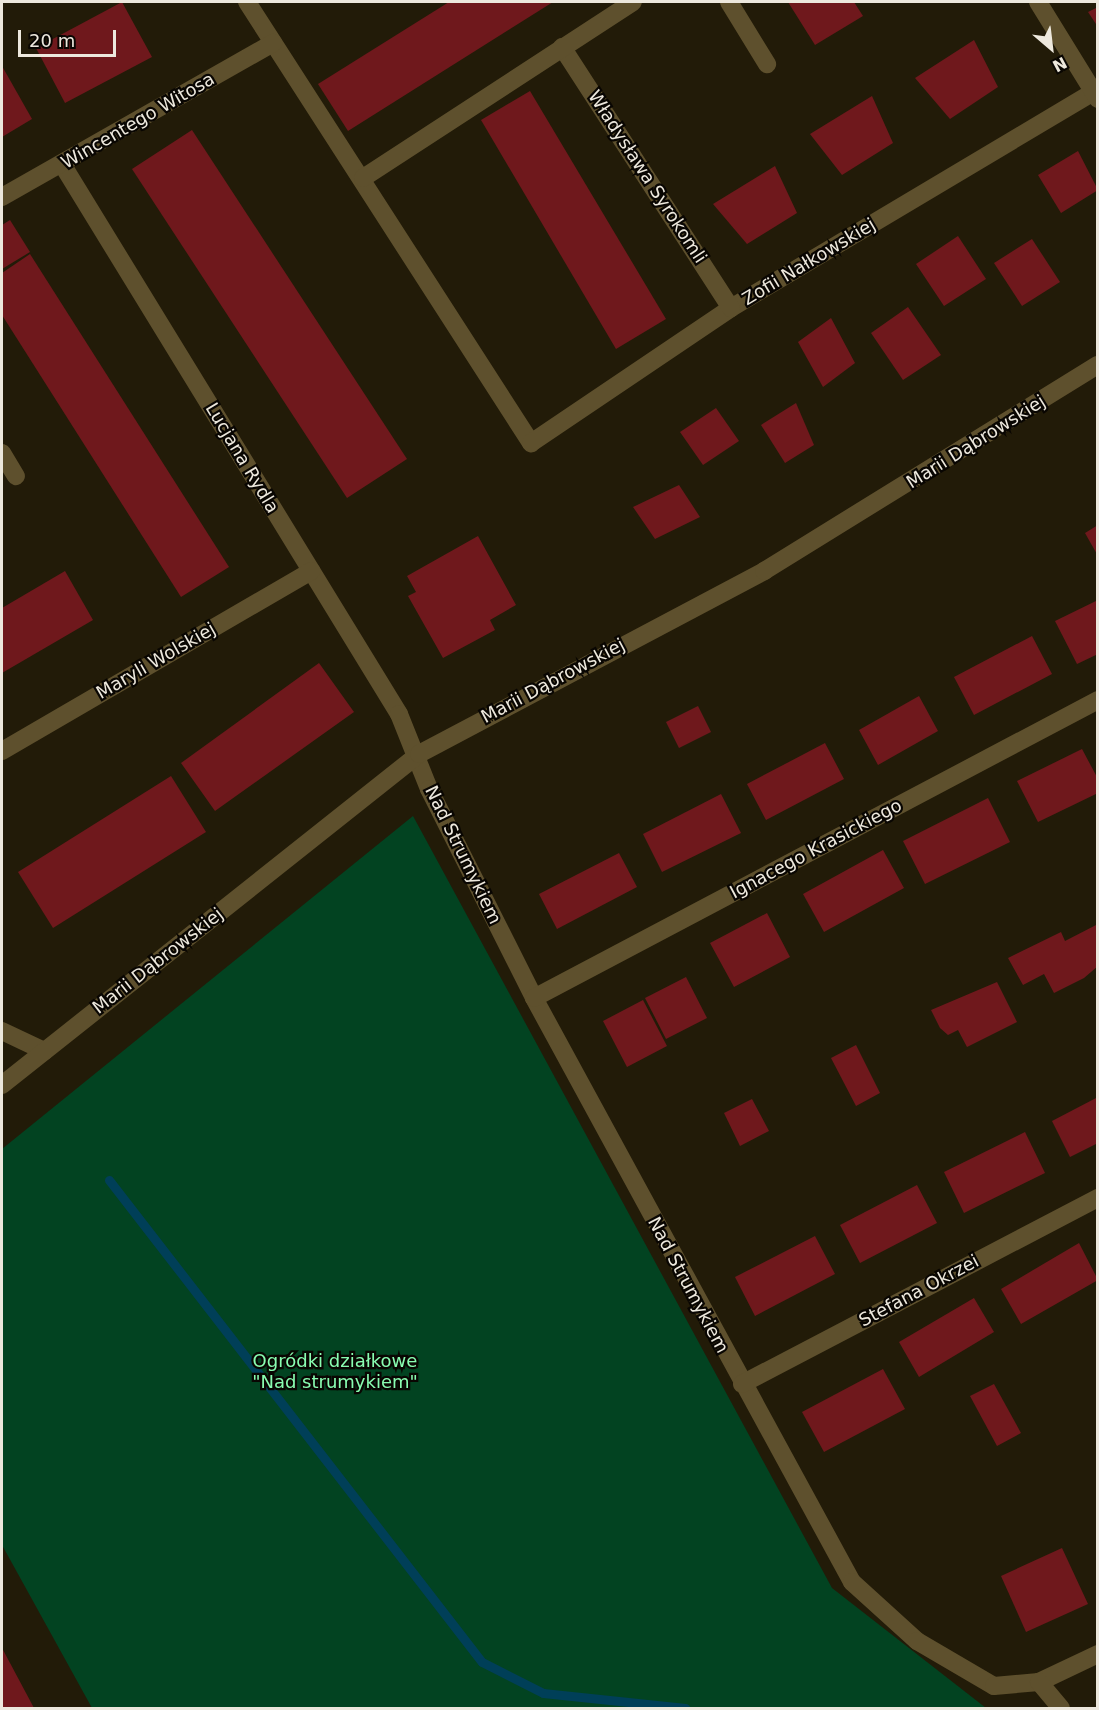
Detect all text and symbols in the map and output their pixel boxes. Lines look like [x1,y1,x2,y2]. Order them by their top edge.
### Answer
scale bar [21,18,118,56]
north arrow [1021,18,1081,78]
text: 20 m [29,30,75,51]
text: N [1049,53,1070,76]
street label: Wincentego Witosa [58,68,218,174]
street label: Władysława Syrokomli [583,87,711,267]
street label: Zofii Nałkowskiej [739,214,879,310]
street label: Marii Dąbrowskiej [903,391,1049,493]
street label: Lucjana Rydla [201,399,283,517]
street label: Maryli Wolskiej [93,618,219,704]
street label: Marii Dąbrowskiej [477,634,629,728]
street label: Nad Strumykiem [420,782,506,928]
street label: Ignacego Krasickiego [726,794,906,904]
street label: Marii Dąbrowskiej [88,903,228,1019]
street label: Nad Strumykiem [643,1213,733,1357]
street label: Stefana Okrzei [855,1250,983,1332]
park label: Ogródki działkowe "Nad strumykiem" [252,1351,418,1394]

